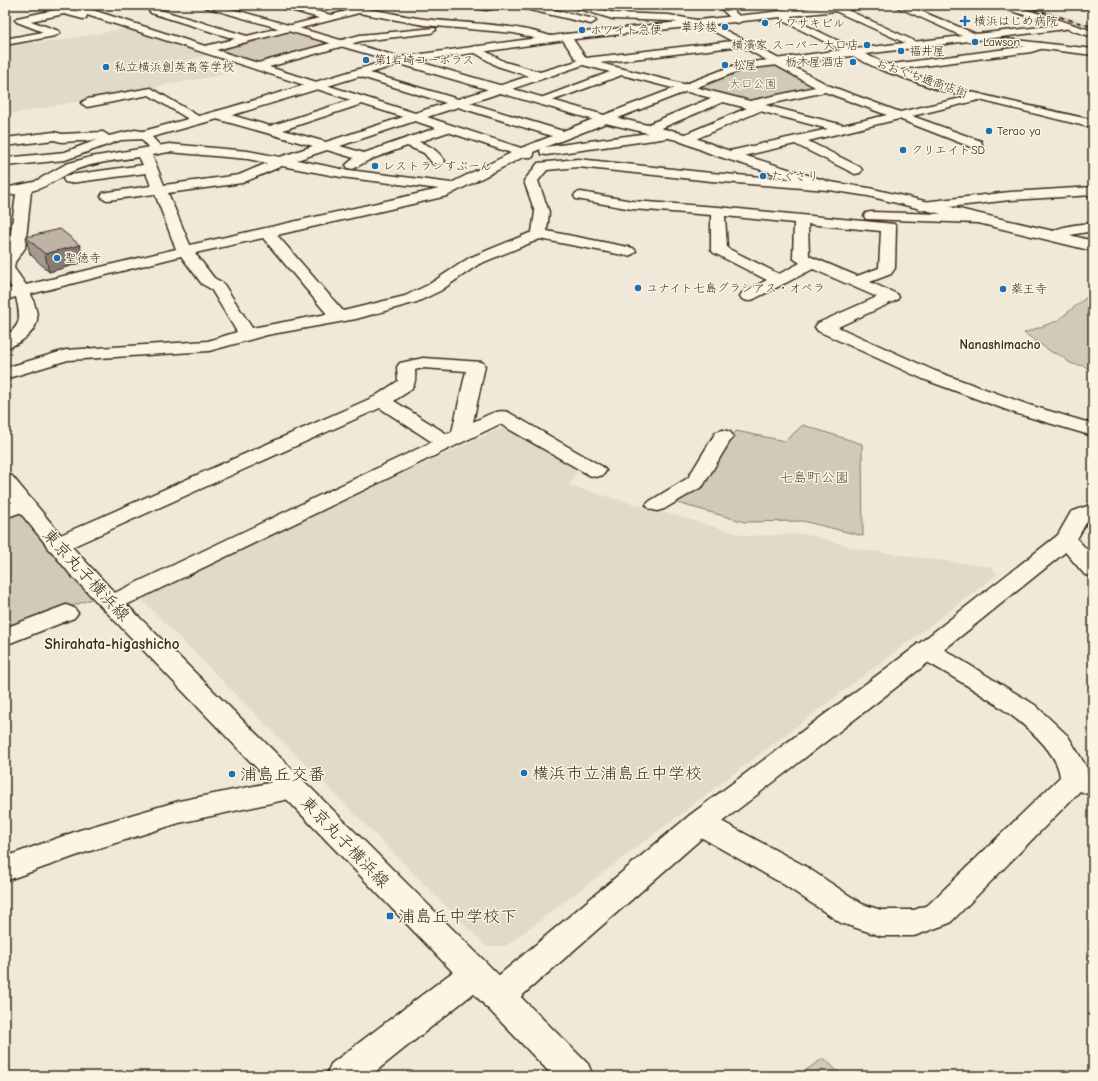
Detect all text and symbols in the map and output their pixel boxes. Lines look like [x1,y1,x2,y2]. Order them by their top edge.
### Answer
place label: 横浜はじめ病院 [974,14,1058,28]
marker: 横浜はじめ病院 [959,15,971,27]
place label: イワサキビル [773,16,845,30]
marker: イワサキビル [760,18,770,28]
place label: 華珍楼 [681,20,717,34]
marker: 華珍楼 [720,22,730,32]
place label: ホワイト急便 [590,23,662,37]
marker: ホワイト急便 [577,25,587,35]
place label: Lawson [983,35,1020,49]
marker: Lawson [970,37,980,47]
place label: 横濱家 スーパー 大口店 [731,38,859,52]
marker: 横濱家 スーパー 大口店 [862,40,872,50]
place label: 福井屋 [909,44,945,58]
marker: 福井屋 [896,46,906,56]
place label: 第1岩崎コーポラス [374,53,474,67]
marker: 第1岩崎コーポラス [361,55,371,65]
place label: 栃木屋酒店 [785,55,845,69]
street label: おおぐち通商店街 [874,56,970,100]
marker: 栃木屋酒店 [848,57,858,67]
place label: 松屋 [733,58,757,72]
place label: 私立横浜創英高等学校 [114,60,234,74]
marker: 松屋 [720,60,730,70]
marker: 私立横浜創英高等学校 [101,62,111,72]
park label: 大口公園 [729,77,777,91]
place label: Terao ya [997,124,1041,138]
marker: Terao ya [984,126,994,136]
place label: クリエイトSD [911,143,985,157]
marker: クリエイトSD [898,145,908,155]
place label: レストランすぷーん [383,159,492,173]
marker: レストランすぷーん [370,161,380,171]
place label: たぐさり [771,169,819,183]
marker: たぐさり [758,171,768,181]
place label: 聖徳寺 [65,251,101,265]
marker: 聖徳寺 [52,253,62,263]
place label: ユナイト七島グラシアス・オペラ [646,281,825,295]
place label: 薬王寺 [1011,282,1047,296]
marker: ユナイト七島グラシアス・オペラ [633,283,643,293]
marker: 薬王寺 [998,284,1008,294]
district label: Nanashimacho [960,337,1041,352]
park label: 七島町公園 [779,469,849,486]
street label: 東京丸子横浜線 [38,525,134,625]
district label: Shirahata-higashicho [45,635,180,653]
place label: 横浜市立浦島丘中学校 [532,764,702,783]
place label: 浦島丘交番 [240,765,325,784]
marker: 横浜市立浦島丘中学校 [519,768,529,778]
marker: 浦島丘交番 [227,769,237,779]
street label: 東京丸子横浜線 [297,793,393,891]
place label: 浦島丘中学校下 [398,907,517,926]
marker: 浦島丘中学校下 [385,911,395,921]

